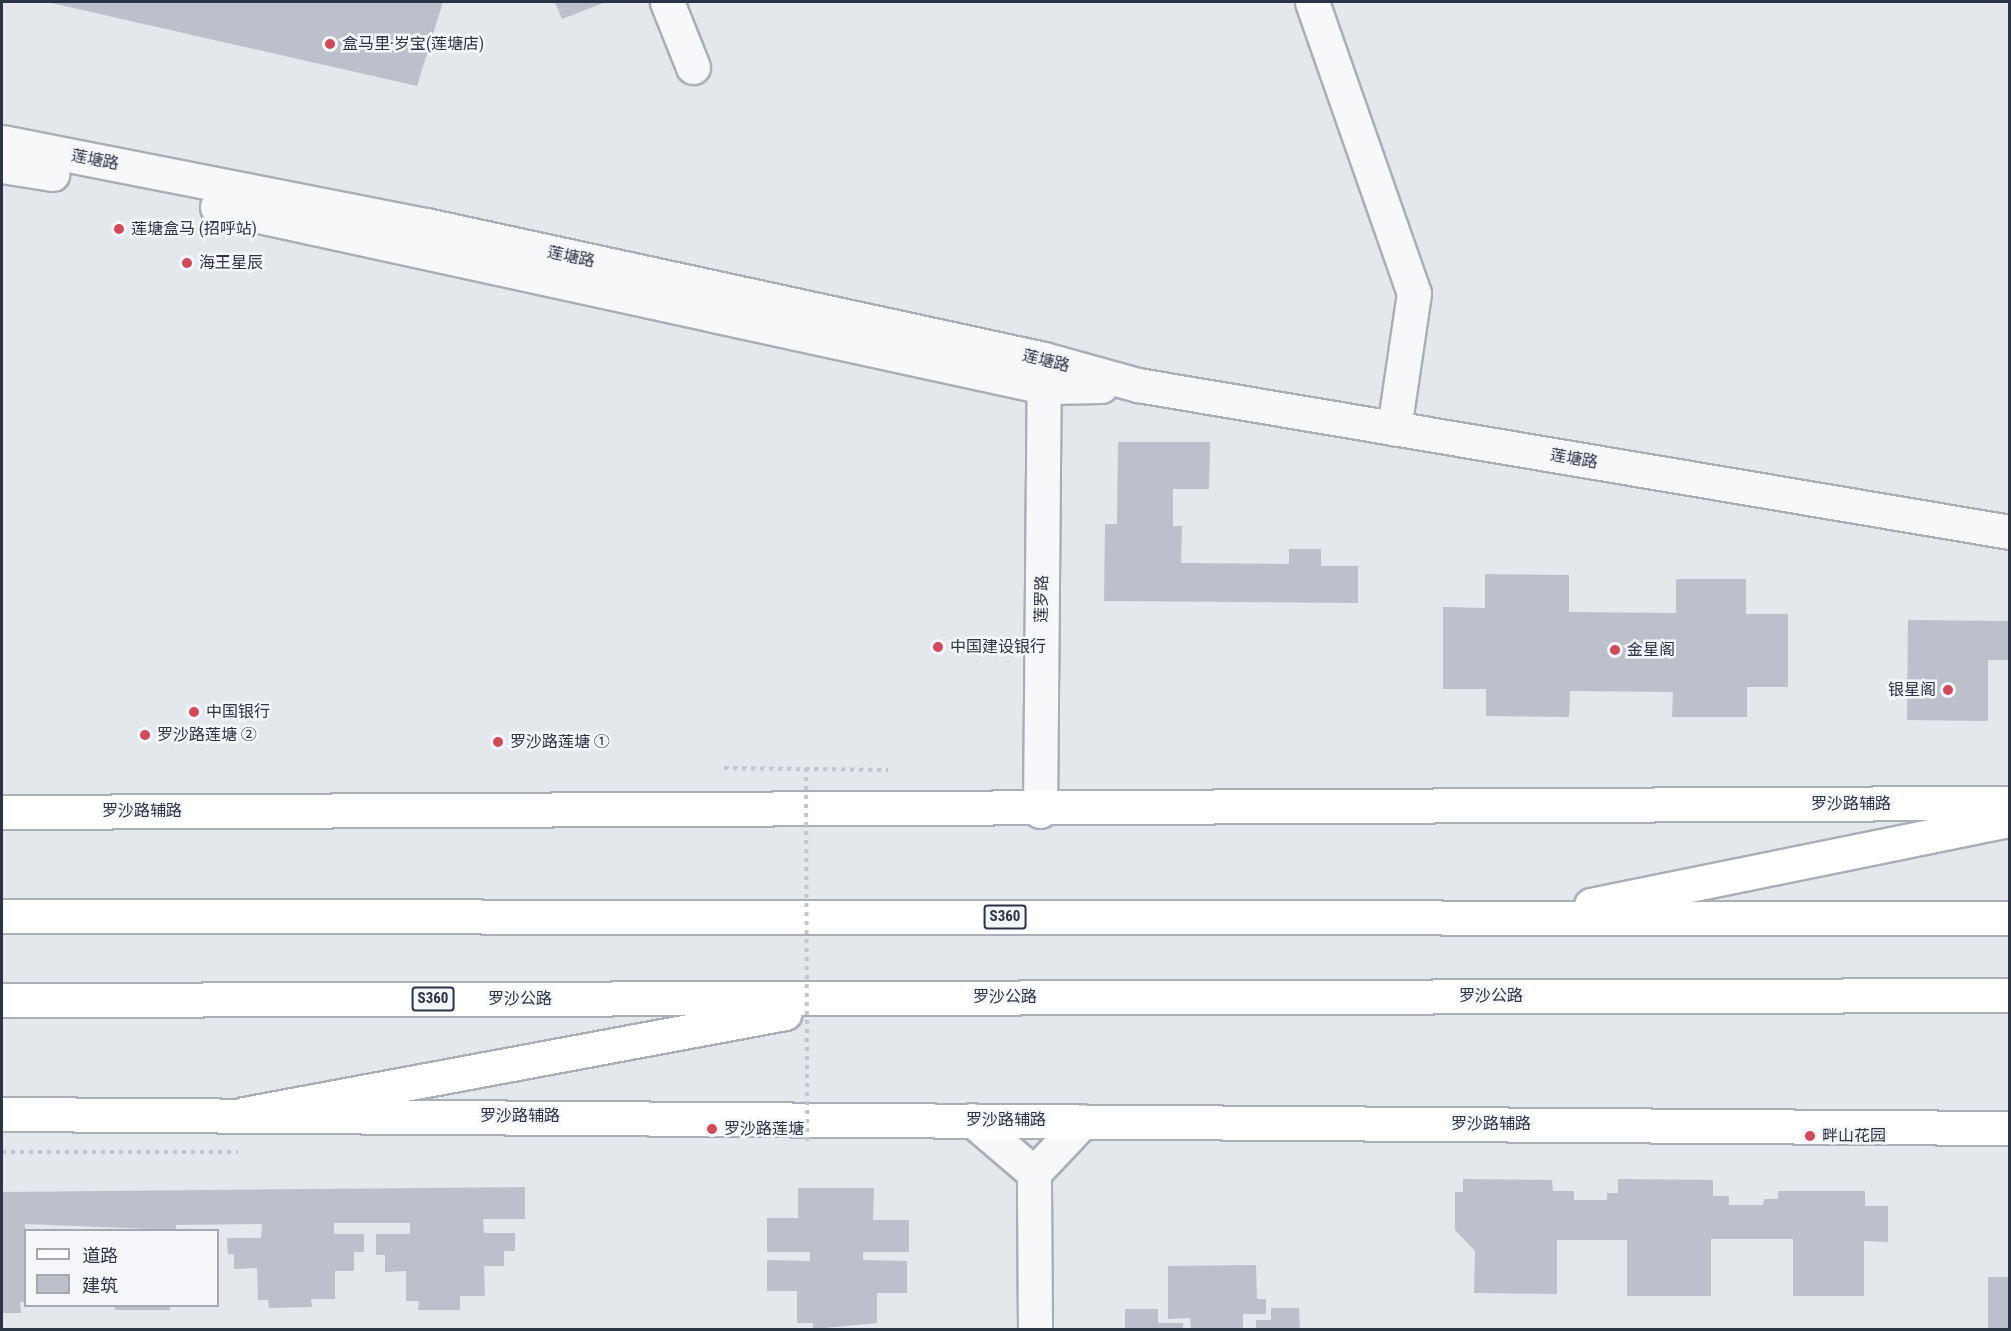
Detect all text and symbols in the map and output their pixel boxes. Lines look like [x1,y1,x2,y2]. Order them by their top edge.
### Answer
place label: 盒马里·岁宝(莲塘店) [342,34,484,54]
marker: 盒马里·岁宝(莲塘店) [323,37,337,51]
street label: 莲塘路 [70,146,120,174]
place label: 莲塘盒马 (招呼站) [131,219,257,239]
marker: 莲塘盒马 (招呼站) [112,222,126,236]
street label: 莲塘路 [546,243,596,271]
place label: 海王星辰 [199,253,263,273]
marker: 海王星辰 [180,256,194,270]
street label: 莲塘路 [1020,346,1072,376]
street label: 莲塘路 [1549,445,1599,473]
street label: 莲罗路 [1032,575,1052,623]
place label: 中国建设银行 [950,637,1046,657]
marker: 中国建设银行 [931,640,945,654]
place label: 金星阁 [1627,640,1675,660]
marker: 金星阁 [1608,643,1622,657]
place label: 银星阁 [1888,680,1936,700]
marker: 银星阁 [1941,683,1955,697]
place label: 中国银行 [206,702,270,722]
marker: 中国银行 [187,705,201,719]
place label: 罗沙路莲塘 ② [157,725,257,745]
marker: 罗沙路莲塘 ② [138,728,152,742]
place label: 罗沙路莲塘 ① [510,732,610,752]
marker: 罗沙路莲塘 ① [491,735,505,749]
street label: 罗沙路辅路 [1811,794,1891,814]
street label: 罗沙路辅路 [102,801,182,821]
road number: S360 [982,905,1028,929]
street label: 罗沙公路 [1459,986,1523,1006]
road number: S360 [410,987,456,1011]
street label: 罗沙公路 [973,987,1037,1007]
street label: 罗沙公路 [488,989,552,1009]
street label: 罗沙路辅路 [480,1106,560,1126]
street label: 罗沙路辅路 [966,1110,1046,1130]
street label: 罗沙路辅路 [1451,1114,1531,1134]
place label: 罗沙路莲塘 [724,1119,804,1139]
marker: 罗沙路莲塘 [705,1122,719,1136]
place label: 畔山花园 [1822,1126,1886,1146]
marker: 畔山花园 [1803,1129,1817,1143]
legend [24,1229,219,1307]
text: 道路 [82,1245,118,1266]
text: 建筑 [82,1275,118,1296]

